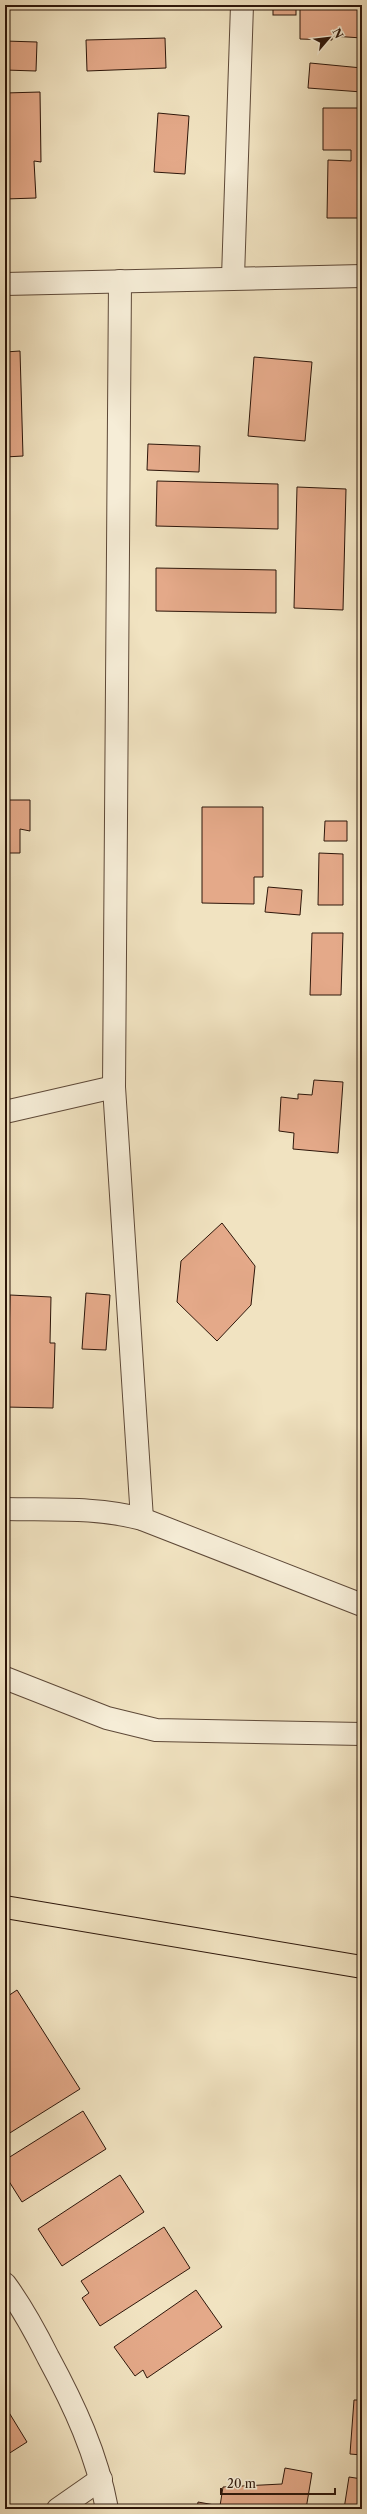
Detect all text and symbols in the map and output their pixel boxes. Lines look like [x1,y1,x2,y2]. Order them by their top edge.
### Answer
north arrow [309,18,349,58]
text: N [329,26,346,41]
scale bar [221,2470,335,2496]
text: 20 m [227,2476,256,2491]

